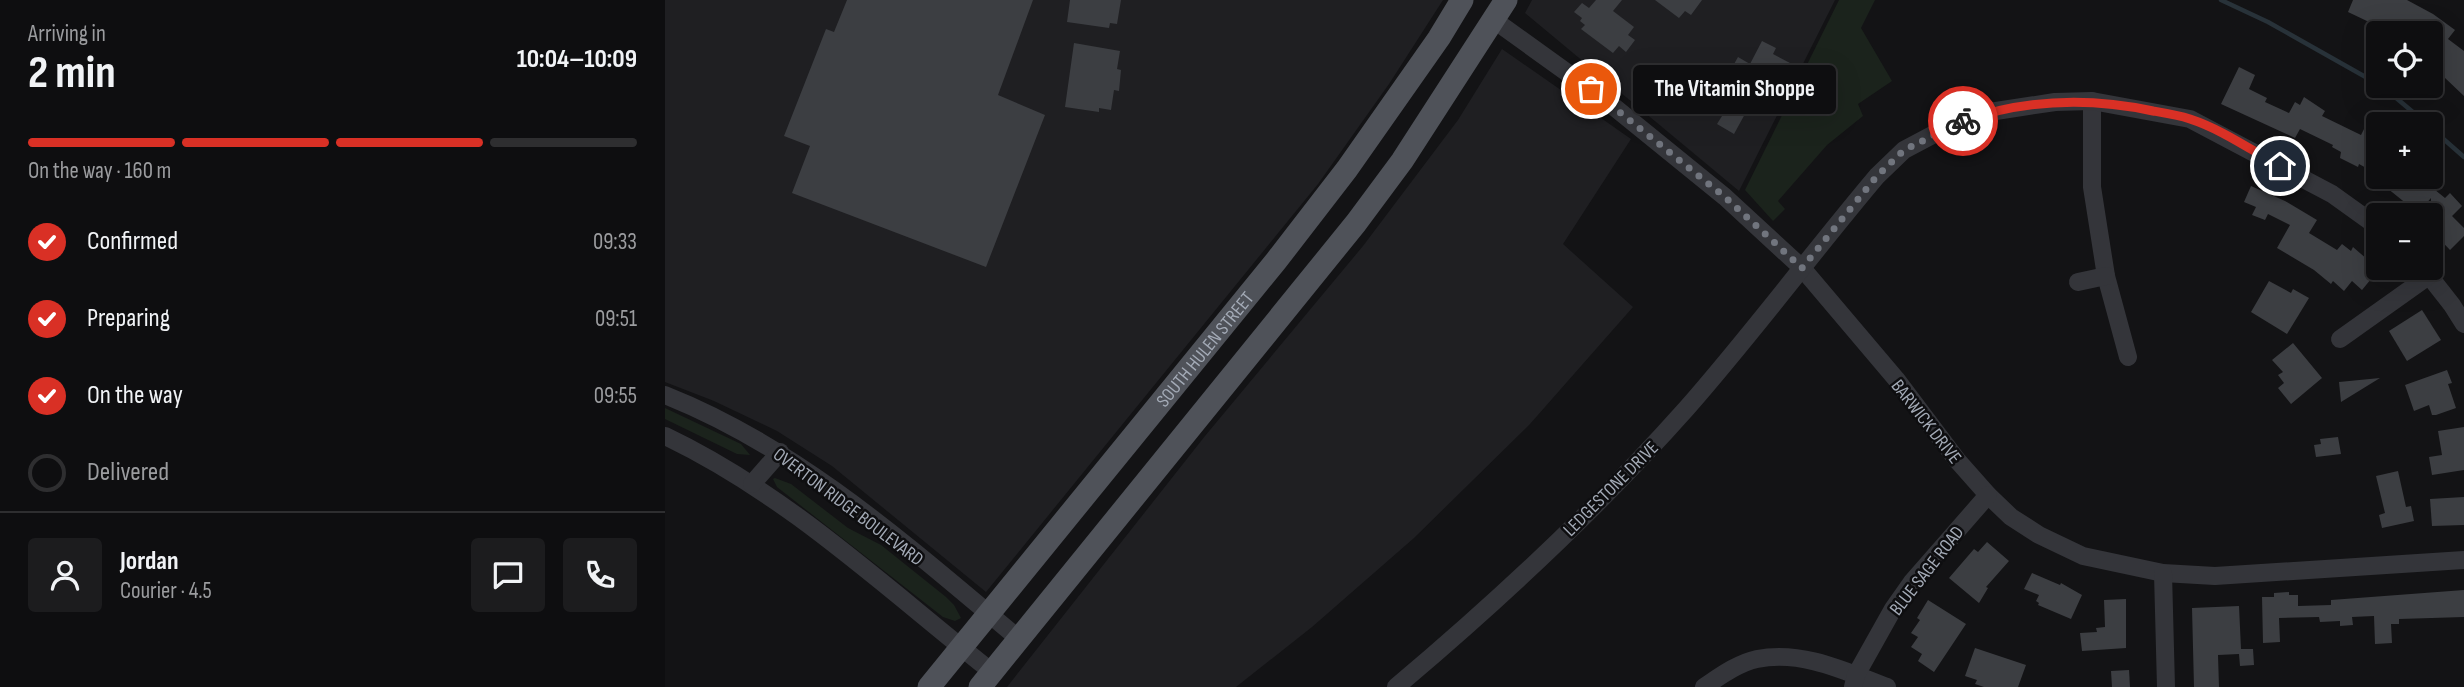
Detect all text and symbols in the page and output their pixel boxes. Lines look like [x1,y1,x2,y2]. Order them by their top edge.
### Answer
text: Arriving in [28,20,106,48]
map controls [2366,21,2443,280]
button: locate [2366,21,2443,98]
text: 10:04–10:09 [517,44,637,75]
text: 2 min [28,46,116,101]
pin [1561,59,1621,119]
callout: The Vitamin Shoppe [1633,64,1836,114]
icon: bag [1572,70,1610,108]
text: The Vitamin Shoppe [1654,75,1815,103]
courier [1928,86,1998,156]
icon: bike [1944,102,1982,140]
button: + [2366,112,2443,189]
pin [2250,136,2310,196]
icon: home [2261,147,2299,185]
text: On the way · 160 m [28,157,171,185]
button: − [2366,203,2443,280]
icon: check [28,223,66,261]
text: Confirmed [87,226,178,257]
text: 09:33 [593,228,637,256]
street label: SOUTH HULEN STREET [1152,287,1259,412]
icon: check [28,300,66,338]
text: Preparing [87,303,170,334]
text: 09:51 [595,305,637,333]
street label: BARWICK DRIVE [1886,375,1966,469]
icon: check [28,377,66,415]
text: On the way [87,380,183,411]
text: 09:55 [594,382,637,410]
street label: LEDGESTONE DRIVE [1559,437,1663,541]
street label: OVERTON RIDGE BOULEVARD [768,443,928,571]
text: Delivered [87,457,169,488]
street label: BLUE SAGE ROAD [1885,522,1969,620]
button: person [28,538,102,612]
button: chat [471,538,545,612]
button: phone [563,538,637,612]
text: Jordan [120,546,178,577]
text: Courier · 4.5 [120,577,212,605]

